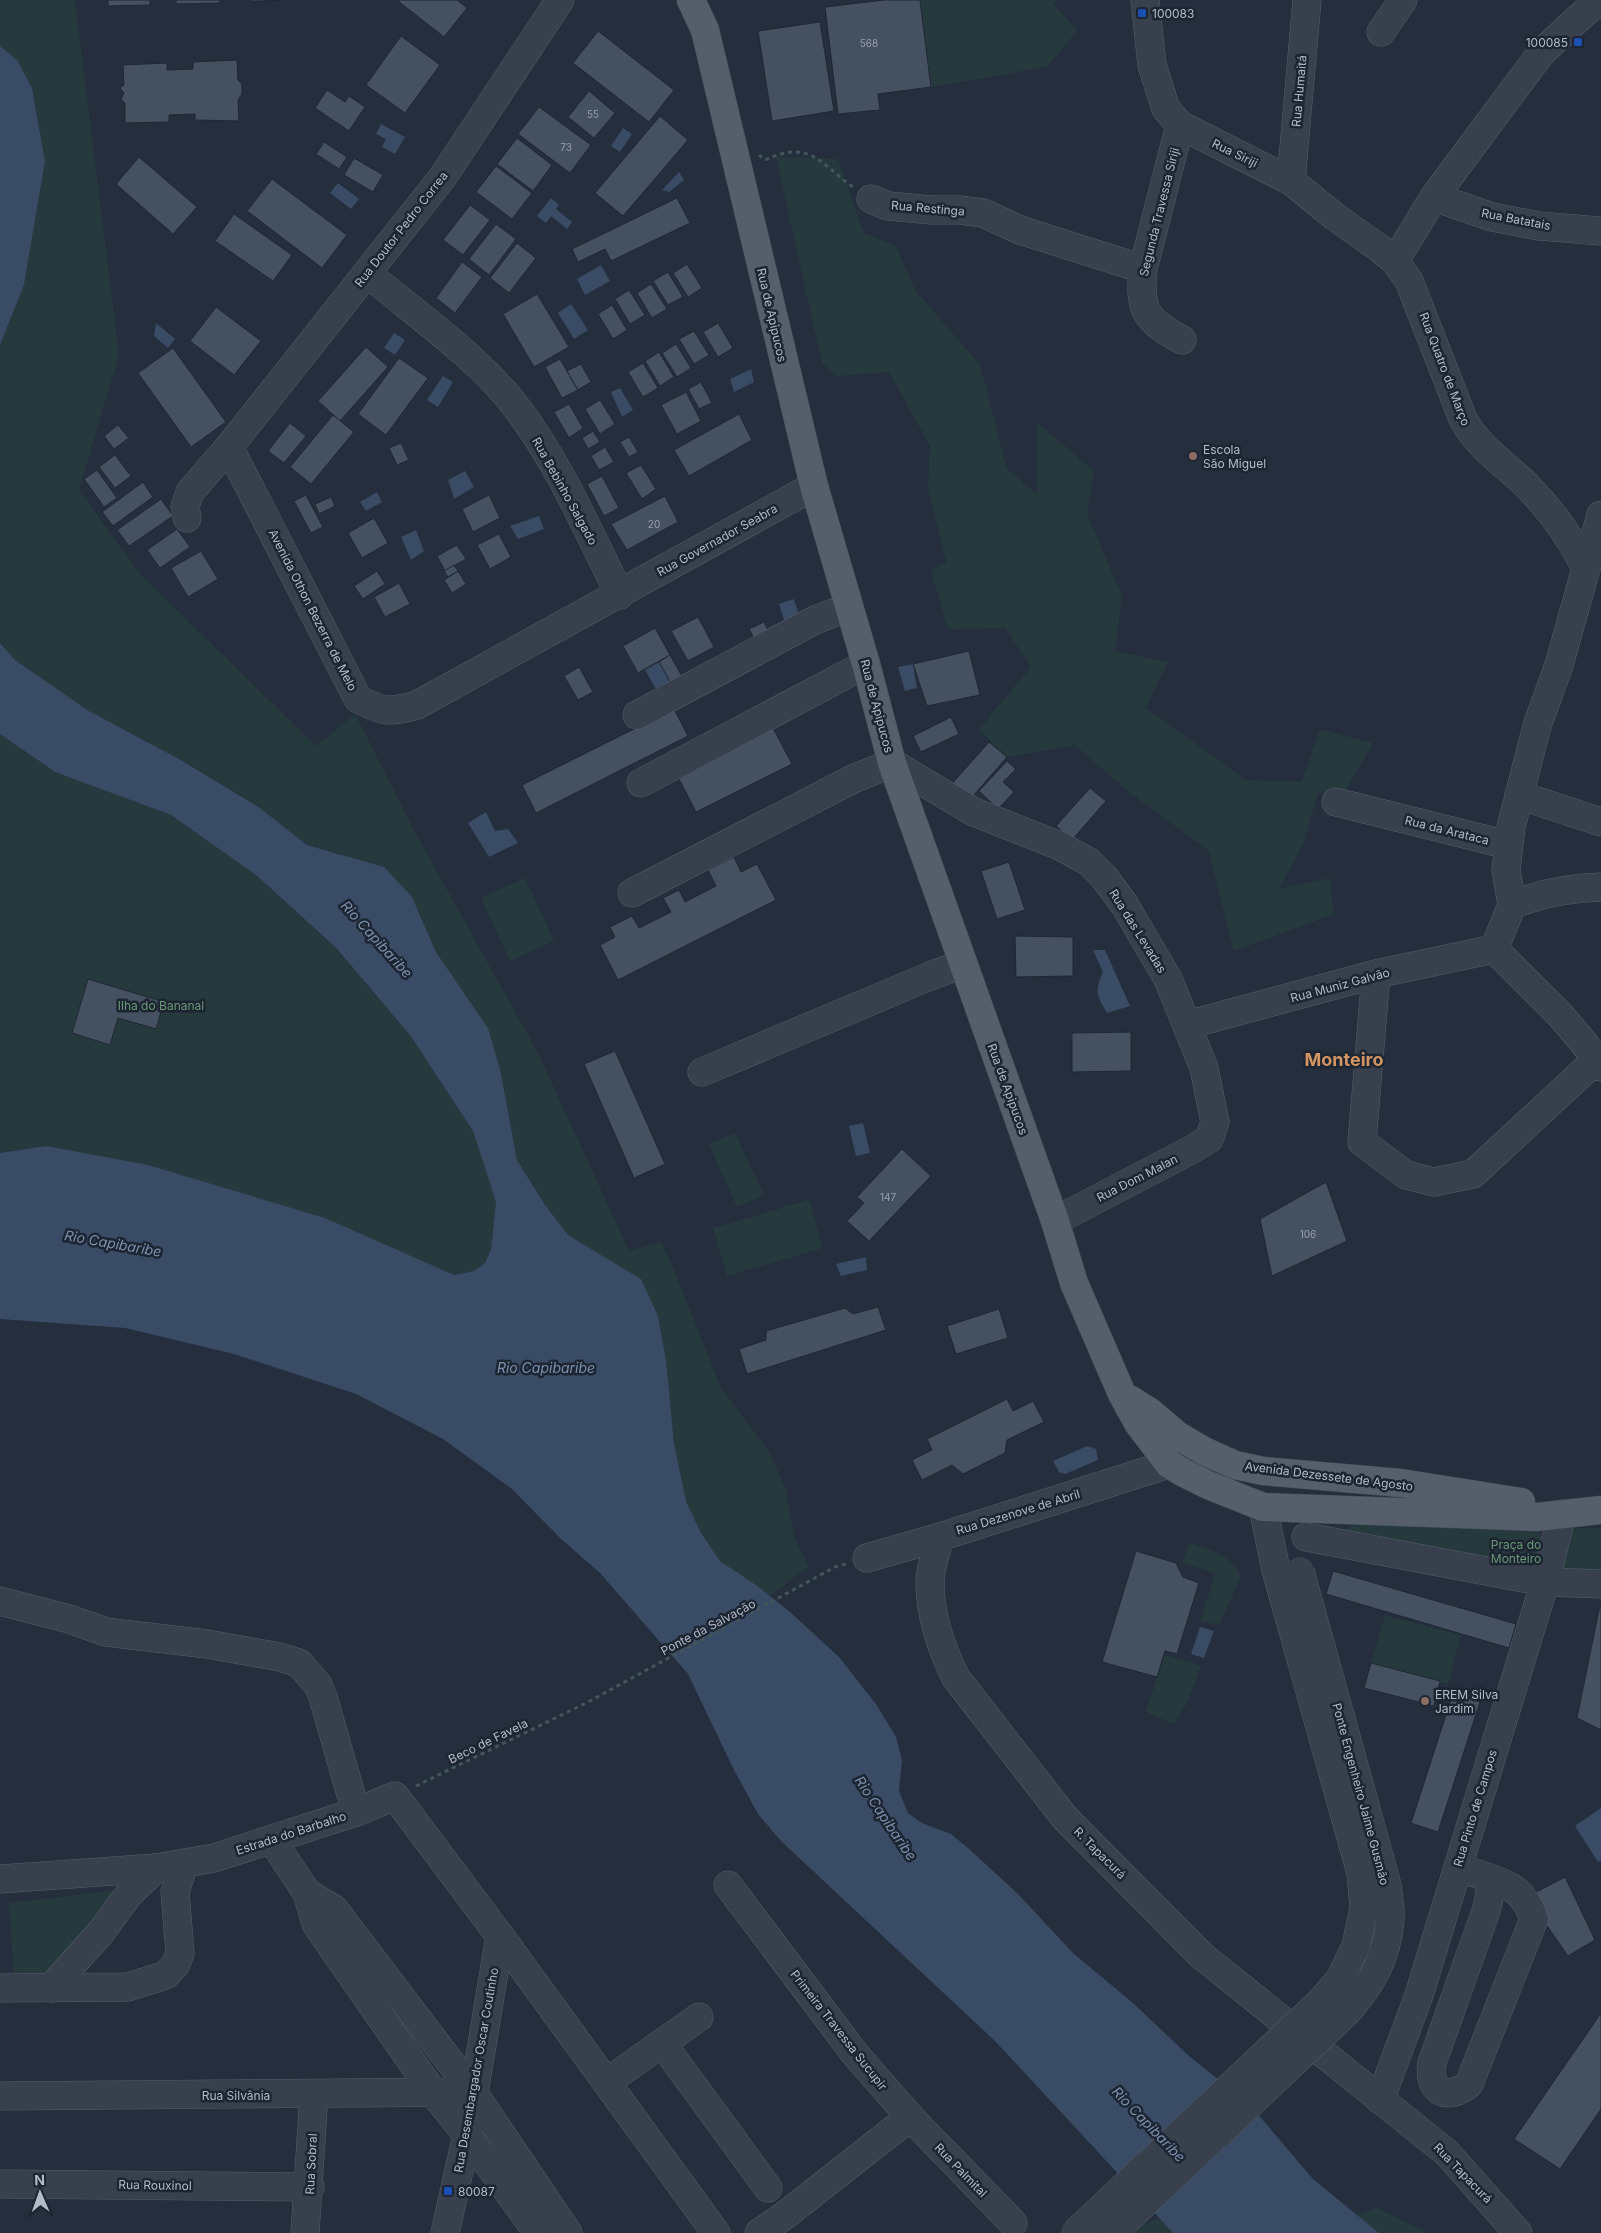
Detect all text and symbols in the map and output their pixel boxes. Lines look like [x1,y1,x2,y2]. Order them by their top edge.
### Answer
place label: 100083 [1152,6,1194,21]
marker: 100083 [1136,7,1148,19]
place label: 100085 [1526,35,1568,50]
marker: 100085 [1572,36,1584,48]
house number: 568 [860,37,878,49]
street label: Rua Humaitá [1288,55,1310,127]
house number: 55 [587,108,599,120]
street label: Rua Siriji [1210,136,1260,171]
house number: 73 [560,141,572,153]
street label: Segunda Travessa Siriji [1136,146,1182,278]
street label: Rua Doutor Pedro Correa [351,168,451,290]
street label: Rua Restinga [891,197,965,219]
street label: Rua Batatais [1480,205,1552,233]
street label: Rua de Apipucos [754,267,790,363]
street label: Rua Quatro de Março [1416,310,1474,428]
street label: Rua Bebinho Salgado [529,435,601,547]
place label: Escola São Miguel [1203,442,1266,471]
marker: Escola São Miguel [1187,450,1199,462]
street label: Rua Governador Seabra [654,501,780,579]
house number: 20 [648,518,660,530]
street label: Avenida Othon Bezerra de Melo [266,527,360,693]
street label: Rua de Apipucos [857,658,897,754]
street label: Rua da Arataca [1403,812,1491,848]
street label: Rua das Levadas [1106,886,1170,976]
water label: Rio Capibaribe [338,897,416,981]
street label: Rua Muniz Galvão [1289,965,1391,1005]
park label: Ilha do Bananal [118,998,204,1013]
street label: Rua de Apipucos [985,1041,1031,1137]
district label: Monteiro [1305,1049,1383,1070]
street label: Rua Dom Malan [1094,1151,1180,1205]
house number: 147 [880,1191,896,1203]
water label: Rio Capibaribe [63,1226,163,1260]
house number: 106 [1300,1228,1316,1240]
water label: Rio Capibaribe [497,1359,595,1376]
street label: Avenida Dezessete de Agosto [1244,1458,1414,1494]
street label: Rua Dezenove de Abril [954,1486,1082,1538]
park label: Praça do Monteiro [1491,1537,1541,1566]
street label: Ponte da Salvação [658,1596,758,1658]
place label: EREM Silva Jardim [1435,1687,1498,1716]
marker: EREM Silva Jardim [1419,1695,1431,1707]
street label: Ponte Engenheiro Jaime Gusmão [1329,1701,1393,1887]
street label: Beco de Favela [446,1715,530,1767]
street label: Rua Pinto de Campos [1450,1748,1500,1868]
water label: Rio Capibaribe [851,1773,921,1863]
street label: Estrada do Barbalho [234,1808,348,1858]
street label: R. Tapacurá [1071,1824,1129,1882]
street label: Rua Desembargador Oscar Coutinho [451,1966,501,2174]
street label: Primeira Travessa Sucupir [787,1967,891,2093]
water label: Rio Capibaribe [1109,2083,1189,2165]
street label: Rua Silvânia [202,2088,270,2103]
street label: Rua Sobral [302,2133,320,2195]
street label: Rua Palmital [932,2140,990,2200]
street label: Rua Tapacurá [1431,2140,1495,2206]
north arrow [15,2168,65,2218]
text: N [34,2171,45,2188]
street label: Rua Rouxinol [118,2177,192,2193]
place label: 80087 [458,2184,495,2199]
marker: 80087 [442,2185,454,2197]

